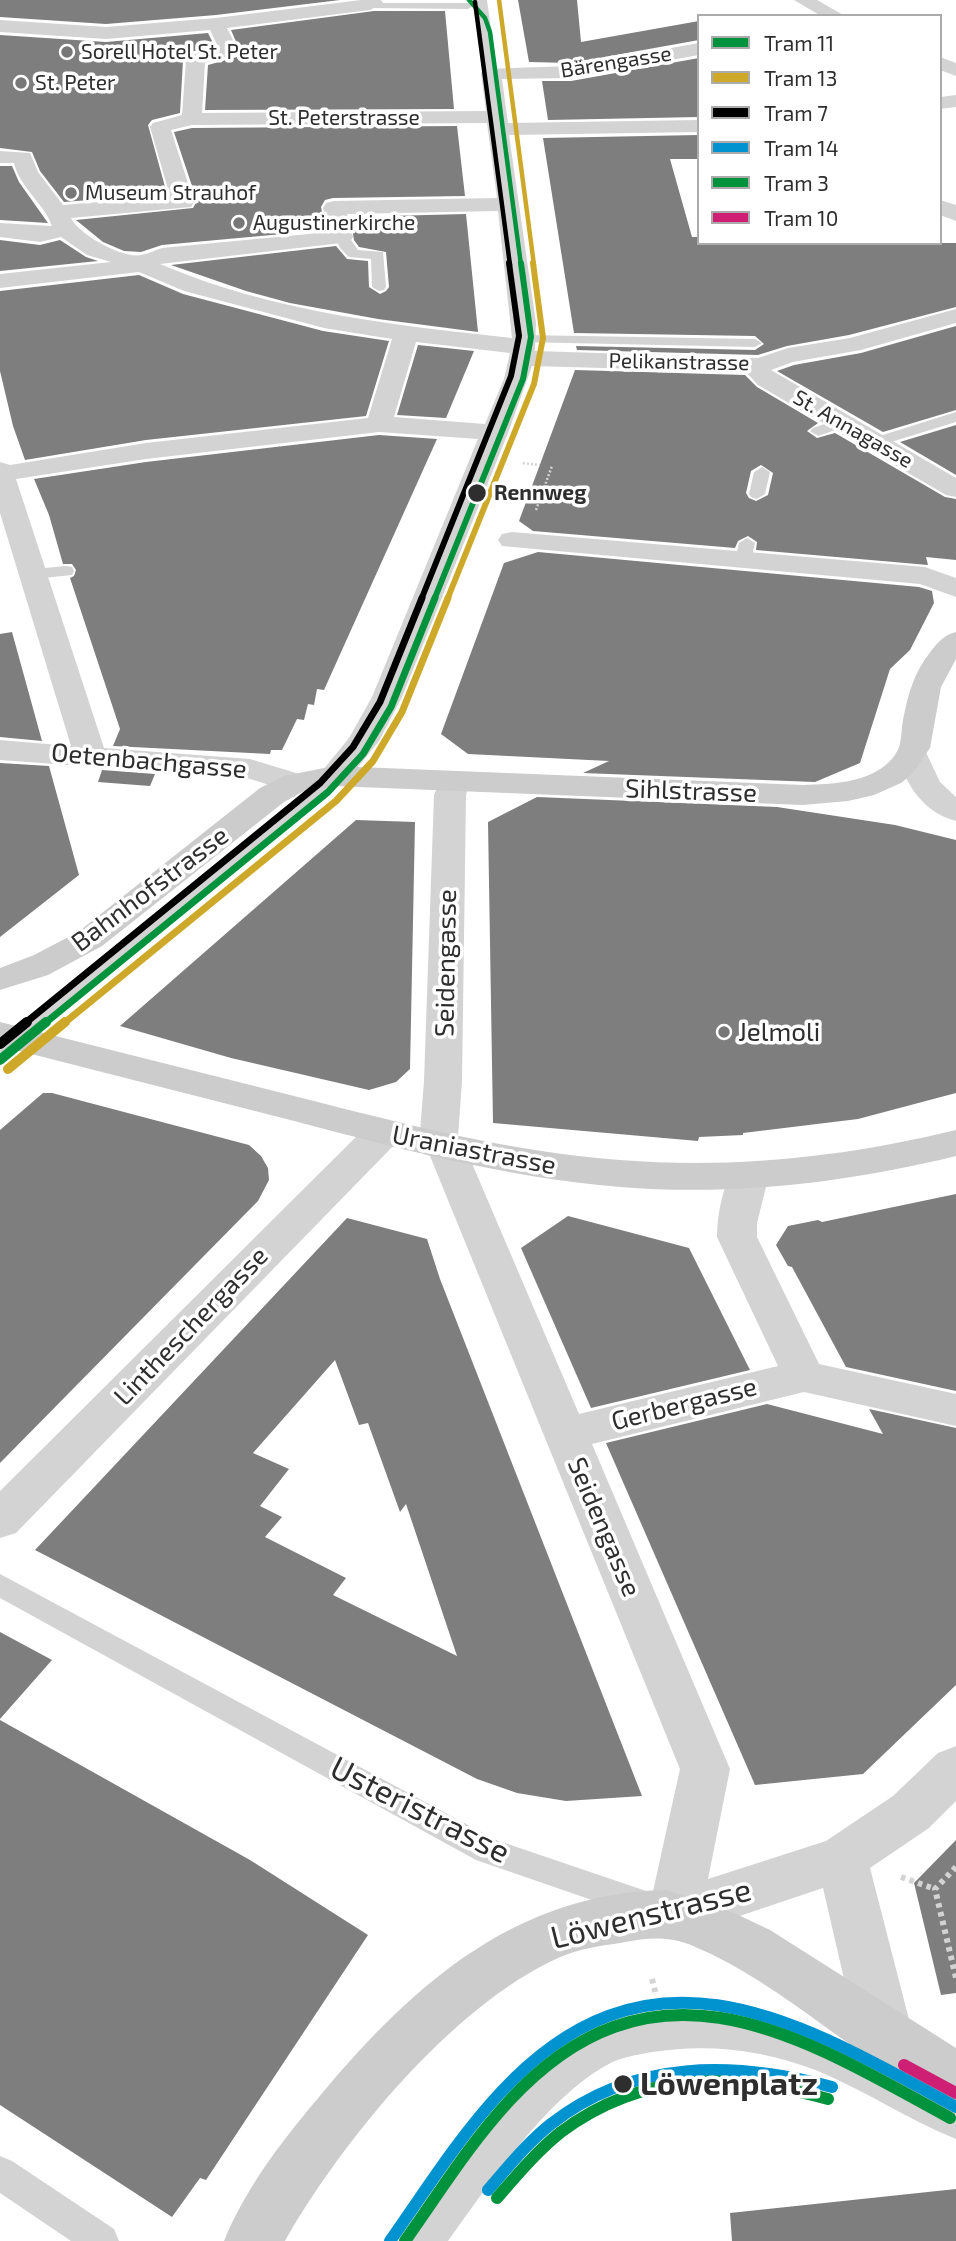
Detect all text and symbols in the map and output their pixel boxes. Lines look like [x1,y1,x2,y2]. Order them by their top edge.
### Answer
legend [697,14,942,245]
text: Tram 11 [764,30,834,55]
place label: Sorell Hotel St. Peter [81,39,278,65]
street label: Bärengasse [559,41,673,83]
marker: Sorell Hotel St. Peter [59,44,75,60]
text: Tram 13 [764,65,837,90]
place label: St. Peter [35,70,115,96]
marker: St. Peter [13,75,29,91]
text: Tram 7 [764,100,828,125]
street label: St. Peterstrasse [268,105,420,131]
text: Tram 14 [764,135,839,160]
text: Tram 3 [764,170,829,195]
place label: Museum Strauhof [85,180,256,206]
marker: Museum Strauhof [63,185,79,201]
text: Tram 10 [764,205,838,230]
place label: Augustinerkirche [253,210,415,236]
marker: Augustinerkirche [231,215,247,231]
street label: Pelikanstrasse [608,348,750,376]
street label: St. Annagasse [789,385,917,473]
place label: Rennweg [494,480,586,506]
marker: Rennweg [466,482,488,504]
street label: Oetenbachgasse [50,737,248,785]
street label: Sihlstrasse [624,773,758,809]
street label: Bahnhofstrasse [65,820,235,958]
street label: Seidengasse [429,889,463,1037]
place label: Jelmoli [738,1016,820,1048]
marker: Jelmoli [716,1024,732,1040]
street label: Uraniastrasse [390,1119,558,1181]
street label: Lintheschergasse [107,1240,275,1412]
street label: Gerbergasse [608,1371,760,1437]
street label: Seidengasse [561,1453,647,1601]
street label: Usteristrasse [324,1748,516,1872]
street label: Löwenstrasse [547,1871,755,1957]
place label: Löwenplatz [640,2065,818,2103]
marker: Löwenplatz [612,2073,634,2095]

